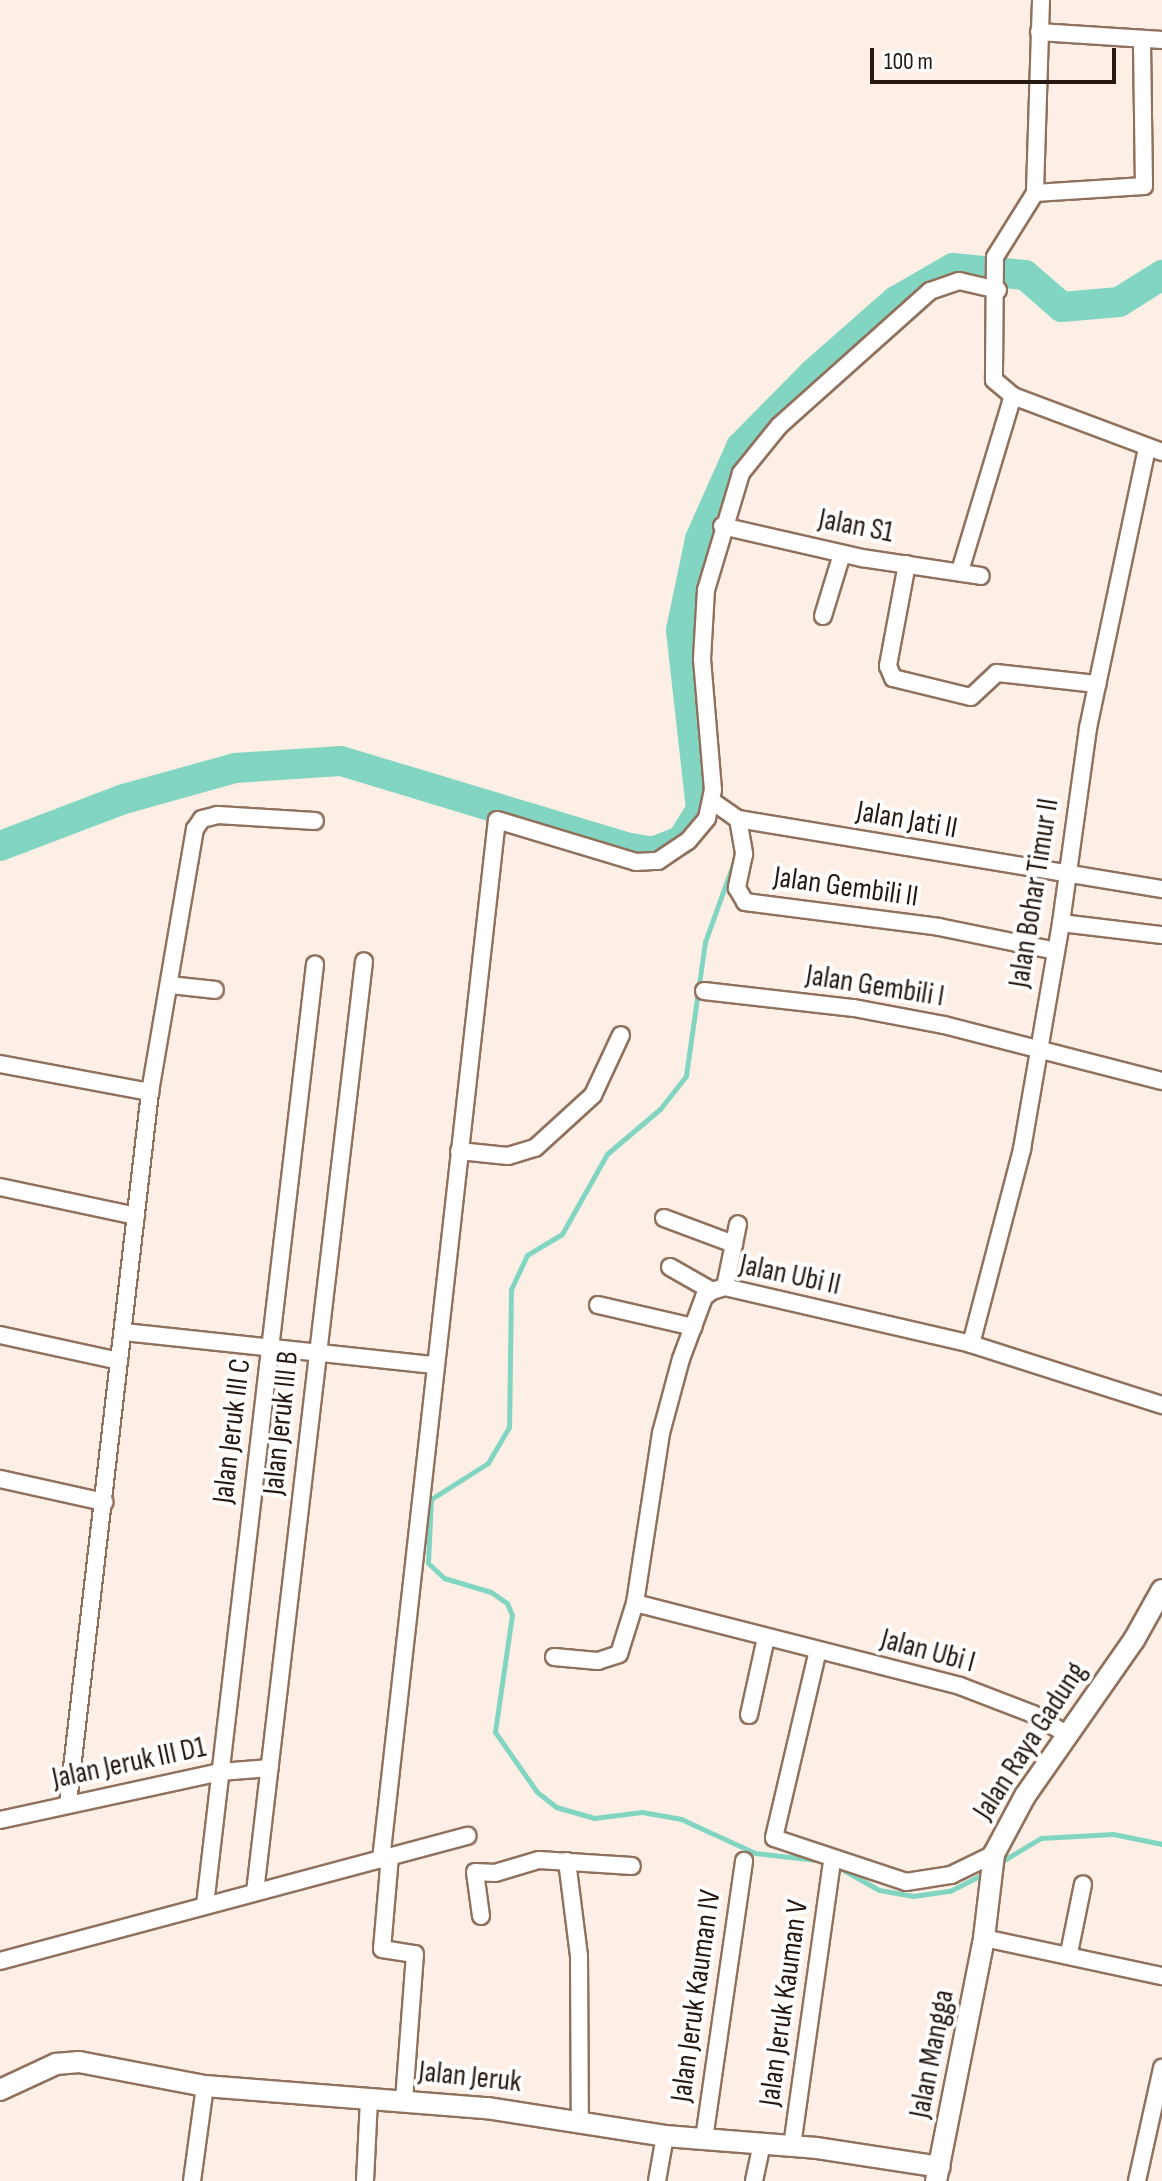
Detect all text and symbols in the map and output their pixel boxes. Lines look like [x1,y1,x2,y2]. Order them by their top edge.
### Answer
scale bar [874,32,1120,82]
text: 100 m [884,47,933,76]
street label: Jalan S1 [815,501,897,551]
street label: Jalan Jati II [854,793,960,847]
street label: Jalan Bohar Timur II [1001,796,1067,990]
street label: Jalan Gembili II [771,859,921,915]
street label: Jalan Gembili I [803,957,947,1015]
street label: Jalan Ubi II [736,1247,844,1303]
street label: Jalan Jeruk III B [256,1349,306,1497]
street label: Jalan Jeruk III C [205,1357,259,1505]
street label: Jalan Ubi I [877,1621,979,1681]
street label: Jalan Raya Gadung [966,1655,1094,1827]
street label: Jalan Jeruk III D1 [49,1729,209,1797]
street label: Jalan Jeruk Kauman IV [663,1888,729,2104]
street label: Jalan Jeruk Kauman V [752,1898,816,2108]
street label: Jalan Mangga [902,1987,962,2121]
street label: Jalan Jeruk [417,2054,523,2100]

